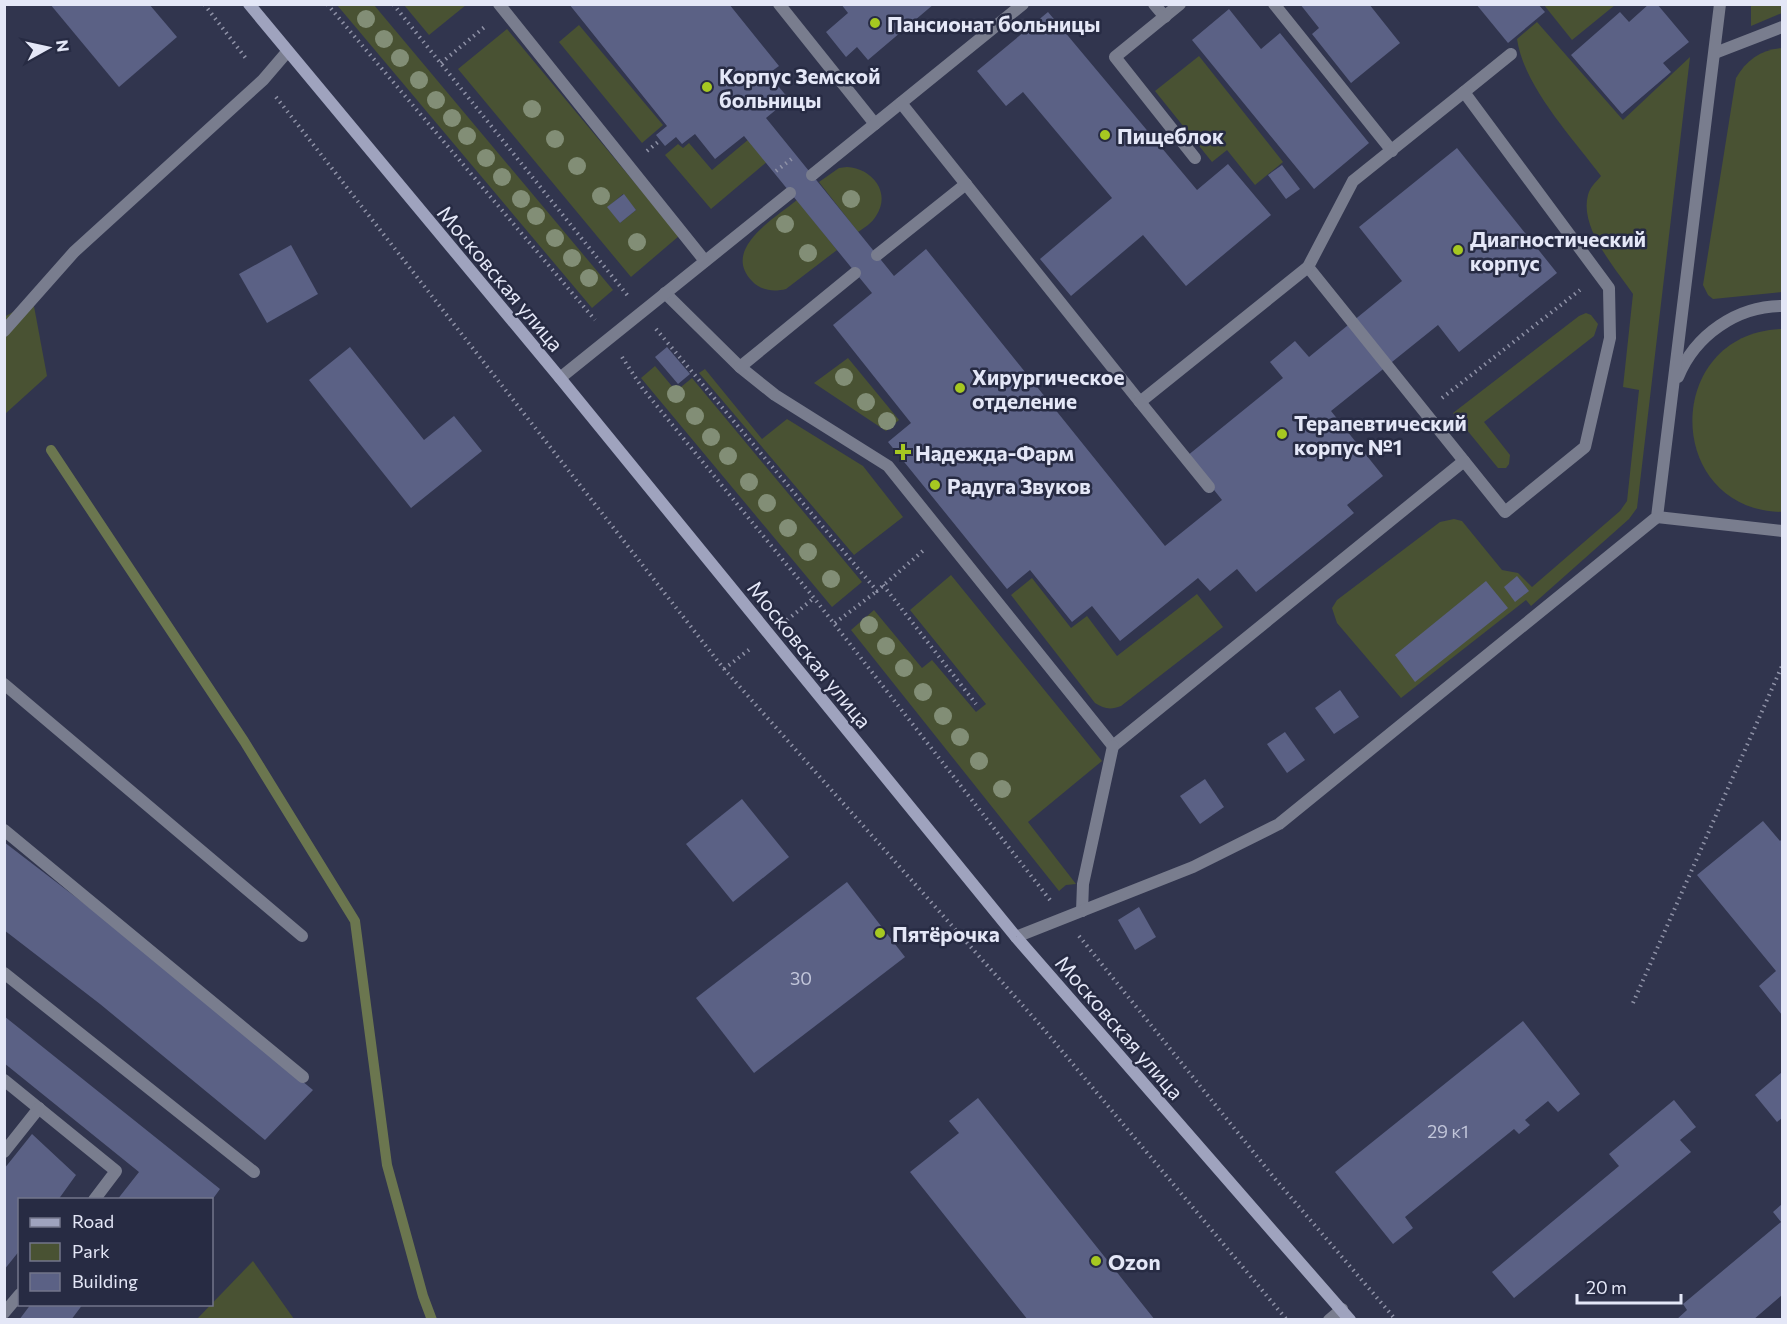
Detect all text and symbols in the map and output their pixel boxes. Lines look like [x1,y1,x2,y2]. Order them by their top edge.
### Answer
place label: Пансионат больницы [887,11,1100,36]
marker: Пансионат больницы [868,16,882,30]
north arrow [18,18,78,78]
text: N [53,39,74,53]
place label: Корпус Земской больницы [719,63,880,112]
marker: Корпус Земской больницы [700,80,714,94]
place label: Пищеблок [1117,123,1224,148]
marker: Пищеблок [1098,128,1112,142]
street label: Московская улица [433,200,569,356]
place label: Диагностический корпус [1470,226,1646,275]
marker: Диагностический корпус [1451,243,1465,257]
place label: Хирургическое отделение [972,364,1124,413]
marker: Хирургическое отделение [953,381,967,395]
place label: Терапевтический корпус №1 [1294,410,1467,459]
marker: Терапевтический корпус №1 [1275,427,1289,441]
place label: Надежда-Фарм [915,440,1074,465]
marker: Надежда-Фарм [896,445,910,459]
place label: Радуга Звуков [947,473,1091,498]
marker: Радуга Звуков [928,478,942,492]
street label: Московская улица [743,575,877,733]
place label: Пятёрочка [892,921,1000,946]
marker: Пятёрочка [873,926,887,940]
street label: Московская улица [1051,950,1189,1104]
house number: 30 [790,967,812,989]
house number: 29 к1 [1427,1120,1469,1142]
legend [18,1198,213,1306]
text: Road [72,1210,114,1232]
text: Park [72,1240,110,1262]
place label: Ozon [1108,1249,1161,1274]
marker: Ozon [1089,1254,1103,1268]
scale bar [1577,1267,1680,1305]
text: Building [72,1270,138,1292]
text: 20 m [1586,1276,1627,1298]

